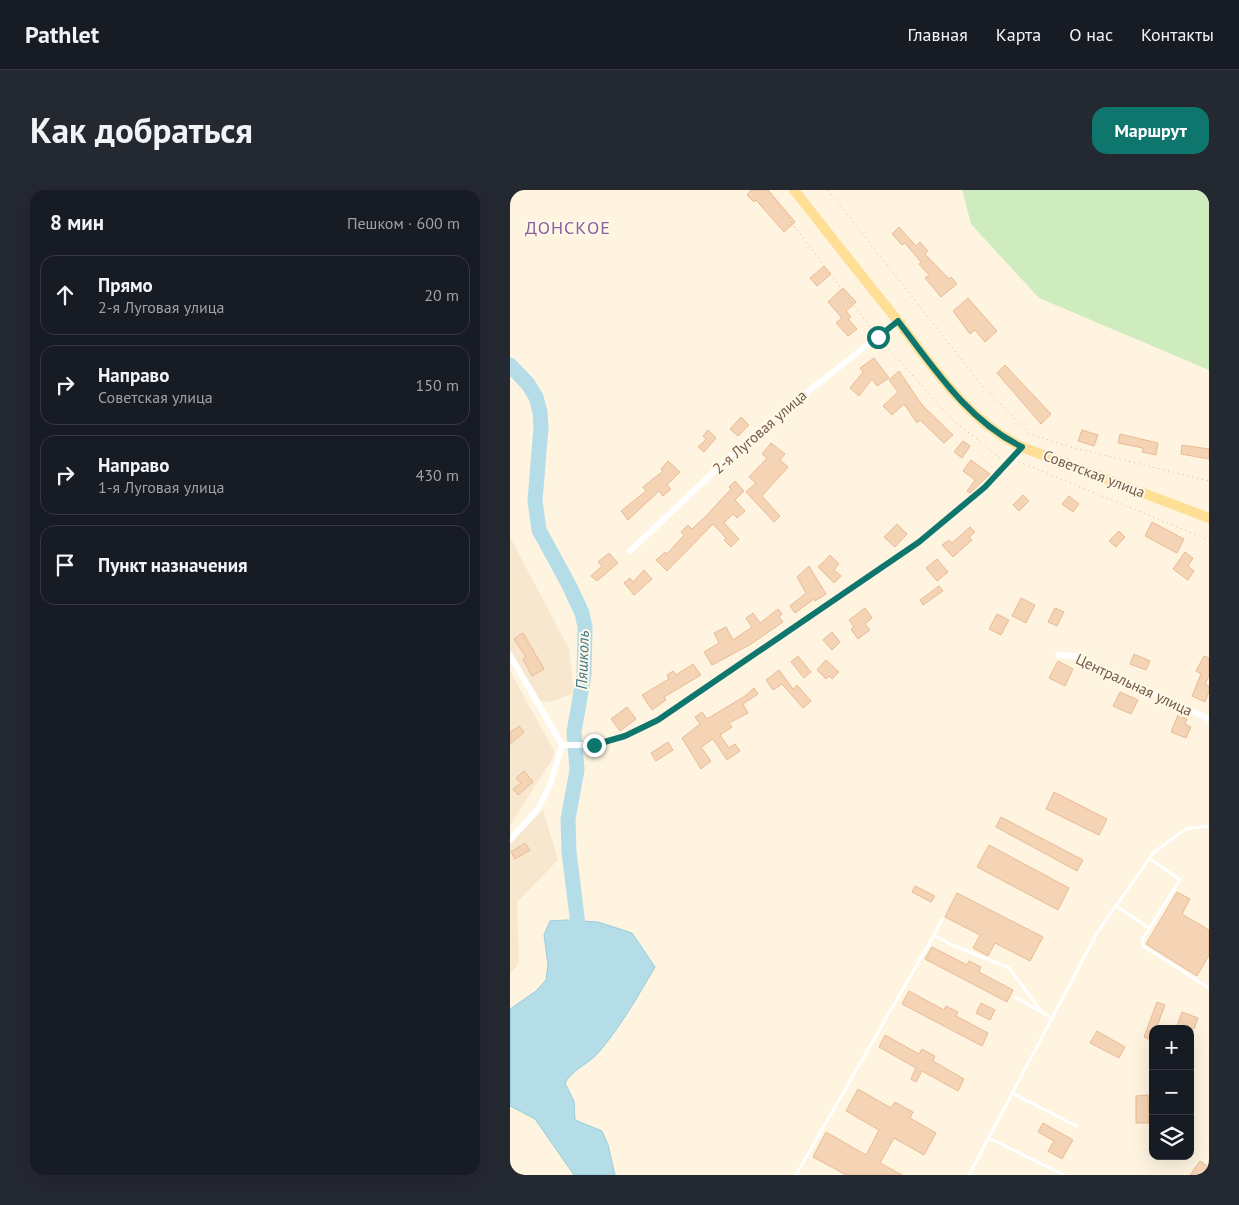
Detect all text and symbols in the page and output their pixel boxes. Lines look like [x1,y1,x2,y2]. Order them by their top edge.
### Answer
text: Pathlet [25,19,99,50]
text: Главная [907,23,968,46]
text: Карта [996,23,1041,46]
text: О нас [1069,23,1113,46]
text: Контакты [1141,23,1214,46]
text: Как добраться [30,107,253,153]
button: Маршрут [1092,107,1209,154]
text: 8 мин [50,209,104,236]
text: Пешком · 600 m [347,213,460,233]
district label: ДОНСКОЕ [525,216,611,239]
text: Прямо [98,273,153,297]
icon: ahead [51,281,79,309]
text: 20 m [424,285,459,305]
text: 2-я Луговая улица [98,297,224,317]
route start [867,326,890,349]
text: Направо [98,363,169,387]
icon: right [51,371,79,399]
text: 150 m [416,375,459,395]
street label: 2-я Луговая улица [709,386,811,478]
text: Советская улица [98,387,213,407]
street label: Советская улица [1041,445,1148,502]
text: Направо [98,453,169,477]
icon: right [51,461,79,489]
text: 430 m [416,465,459,485]
text: 1-я Луговая улица [98,477,224,497]
icon: arrive [51,551,79,579]
text: Пункт назначения [98,553,248,577]
water label: Пяшколь [571,630,593,690]
street label: Центральная улица [1073,649,1196,720]
route end [583,734,606,757]
map controls [1149,1025,1194,1160]
button: + [1149,1025,1194,1070]
button: − [1149,1070,1194,1115]
button: layers [1149,1115,1194,1160]

